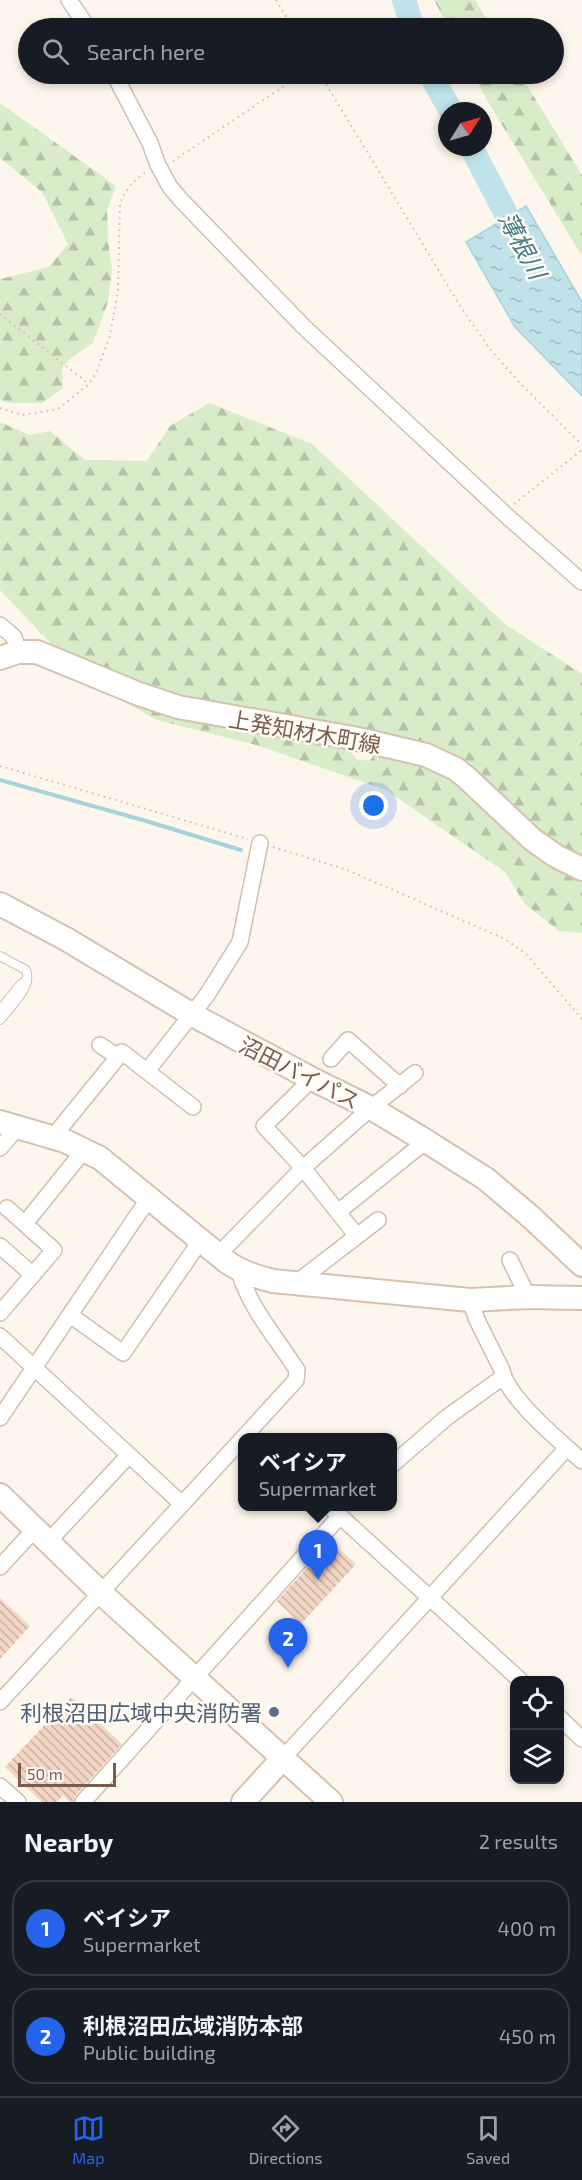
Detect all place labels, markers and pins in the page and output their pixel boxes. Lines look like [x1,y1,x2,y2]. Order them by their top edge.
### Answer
pin: 1 [298,1530,338,1580]
pin: 2 [268,1618,308,1668]
place label: 利根沼田広域中央消防署 [20,1699,262,1725]
marker: 利根沼田広域中央消防署 [267,1705,281,1719]

